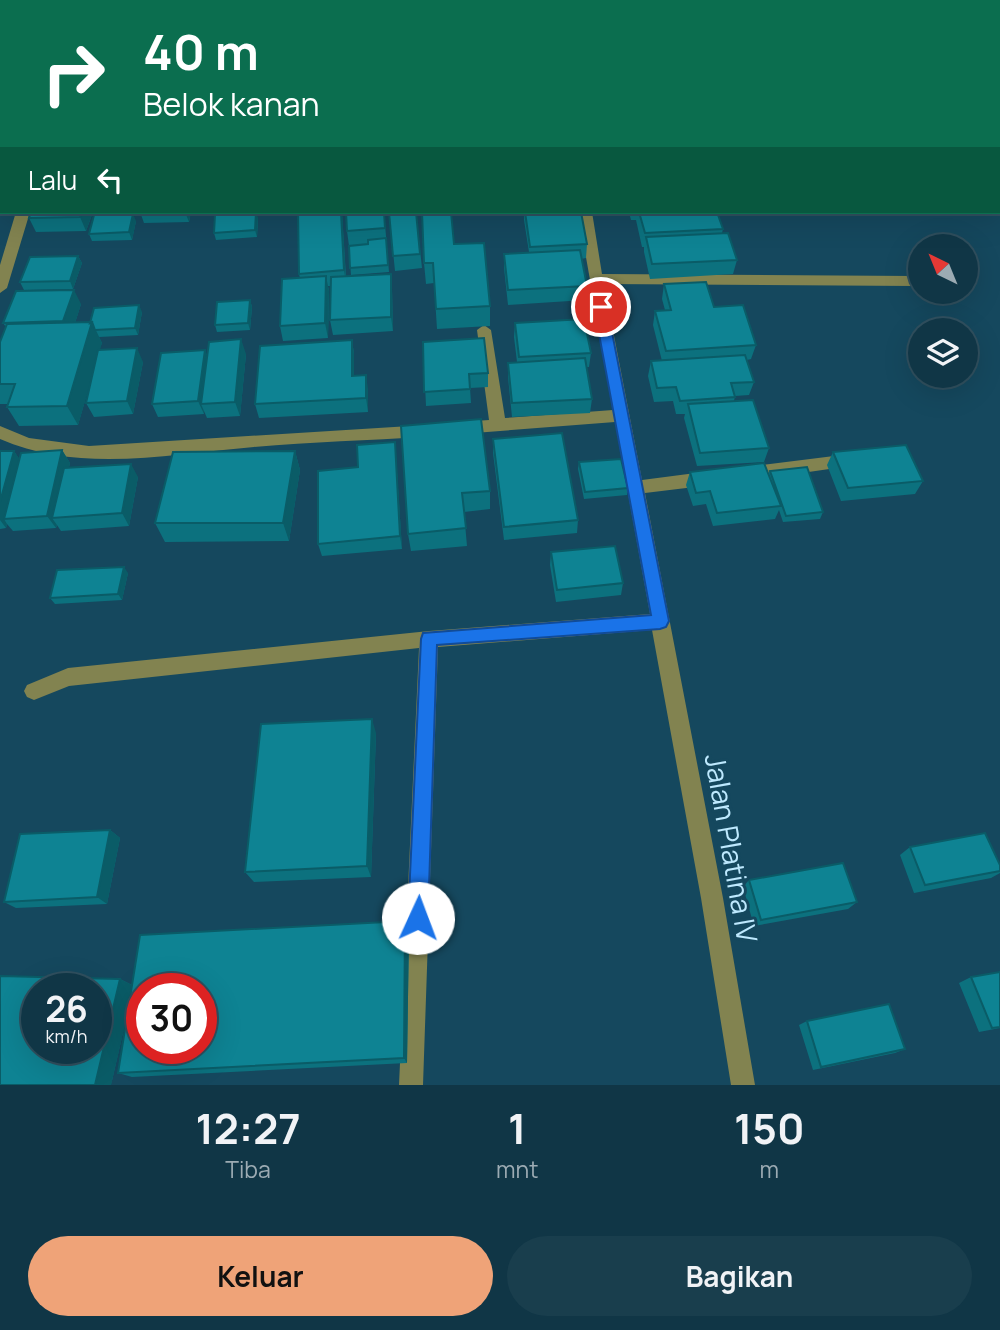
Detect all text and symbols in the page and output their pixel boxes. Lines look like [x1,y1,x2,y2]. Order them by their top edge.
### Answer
text: 40 m [143,18,259,85]
icon: right [28,28,119,119]
text: Belok kanan [143,82,319,126]
icon: left [91,161,129,199]
text: Lalu [28,162,77,198]
north arrow [908,234,978,304]
map controls [908,234,978,388]
pin [571,277,631,337]
icon: arrive [582,288,620,326]
button: layers [908,318,978,388]
street label: Jalan Platina IV [697,751,767,945]
position arrow [381,881,455,955]
speed limit sign: 30 [126,973,217,1064]
text: 26 [45,985,88,1033]
text: km/h [46,1024,87,1048]
text: 12:27 [195,1099,301,1157]
text: 1 [508,1099,526,1157]
text: 150 [734,1099,805,1157]
text: Tiba [225,1153,271,1185]
text: mnt [496,1153,538,1185]
text: m [759,1153,779,1185]
button: Keluar [28,1236,493,1316]
button: Bagikan [507,1236,972,1316]

